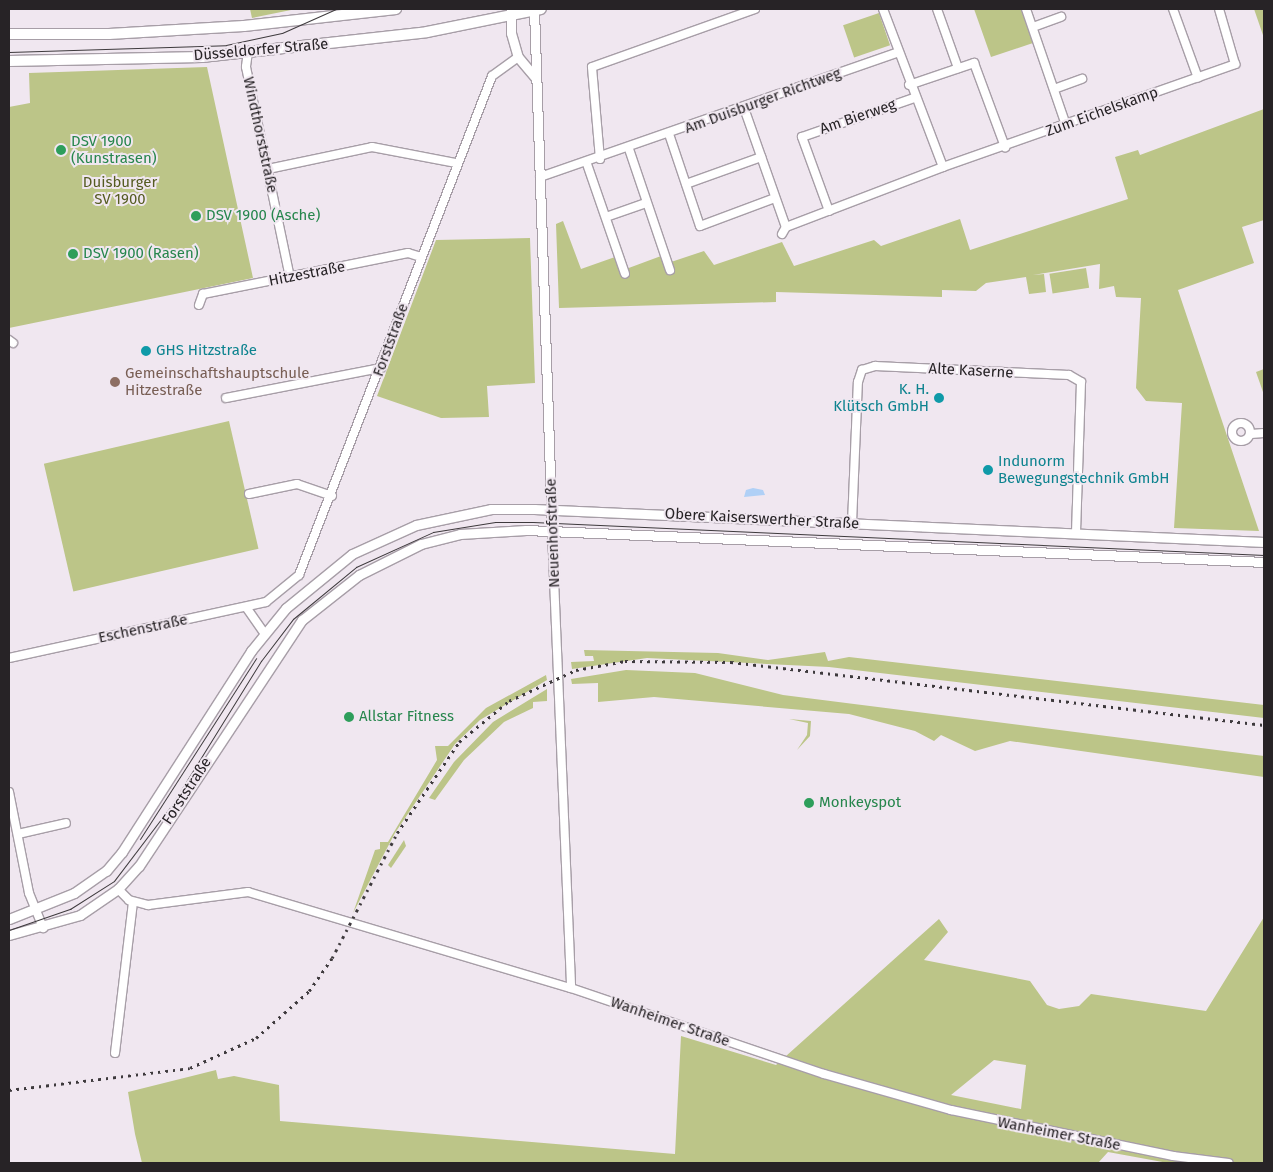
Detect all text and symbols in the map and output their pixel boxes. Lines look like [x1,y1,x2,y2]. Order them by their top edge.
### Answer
street label: Düsseldorfer Straße [193,35,329,65]
street label: Am Duisburger Richtweg [682,64,844,138]
street label: Windthorststraße [239,75,281,195]
street label: Zum Eichelskamp [1043,83,1161,141]
street label: Am Bierweg [817,96,899,138]
place label: DSV 1900 (Kunstrasen) [71,132,157,167]
marker: DSV 1900 (Kunstrasen) [55,144,67,156]
park label: Duisburger SV 1900 [83,173,157,208]
place label: DSV 1900 (Asche) [206,207,320,225]
marker: DSV 1900 (Asche) [190,210,202,222]
place label: DSV 1900 (Rasen) [83,245,199,263]
marker: DSV 1900 (Rasen) [67,248,79,260]
street label: Hitzestraße [267,258,347,290]
street label: Forststraße [369,301,413,379]
place label: GHS Hitzstraße [156,342,257,360]
marker: GHS Hitzstraße [140,345,152,357]
street label: Alte Kaserne [928,360,1014,382]
place label: Gemeinschaftshauptschule Hitzestraße [125,364,309,399]
marker: Gemeinschaftshauptschule Hitzestraße [109,376,121,388]
place label: K. H. Klütsch GmbH [833,380,929,415]
marker: K. H. Klütsch GmbH [933,392,945,404]
place label: Indunorm Bewegungstechnik GmbH [998,452,1170,487]
marker: Indunorm Bewegungstechnik GmbH [982,464,994,476]
street label: Neuenhofstraße [542,478,564,588]
street label: Obere Kaiserswerther Straße [664,505,860,533]
street label: Eschenstraße [97,611,189,647]
place label: Allstar Fitness [359,708,454,726]
marker: Allstar Fitness [343,711,355,723]
street label: Forststraße [159,754,215,828]
place label: Monkeyspot [819,794,901,812]
marker: Monkeyspot [803,797,815,809]
street label: Wanheimer Straße [608,993,732,1051]
street label: Wanheimer Straße [996,1113,1122,1155]

